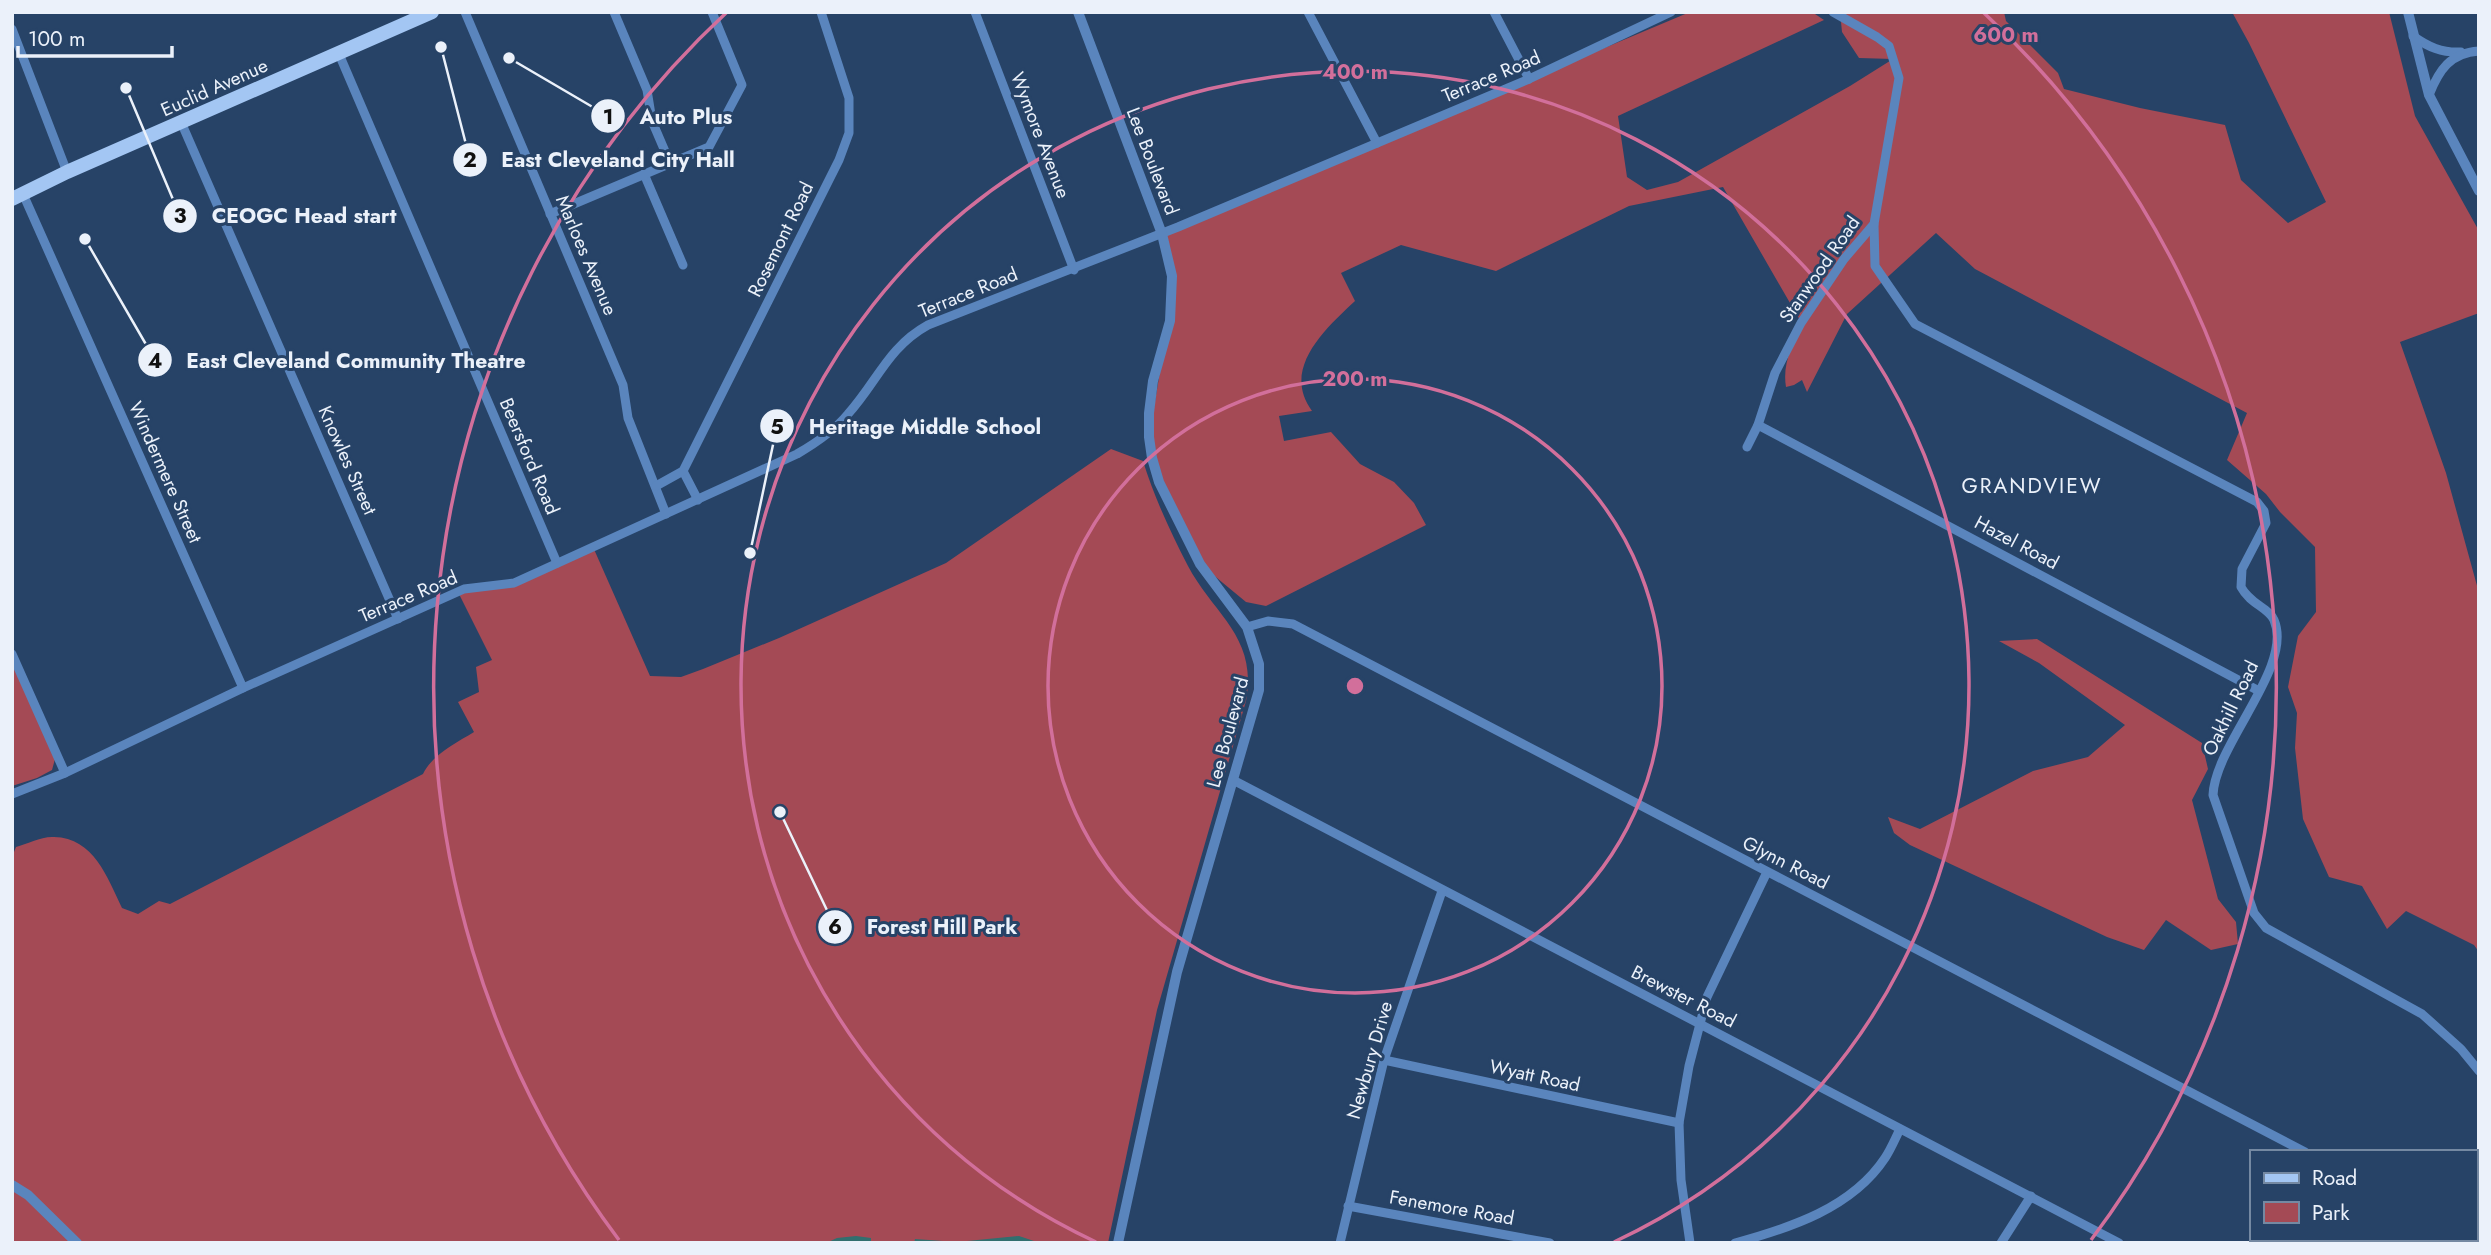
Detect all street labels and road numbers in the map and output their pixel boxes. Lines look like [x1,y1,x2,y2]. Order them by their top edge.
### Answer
street label: Terrace Road [1438,44,1545,109]
street label: Euclid Avenue [156,52,272,123]
street label: Wymore Avenue [1004,68,1077,202]
street label: Lee Boulevard [1120,103,1185,219]
street label: Rosemont Road [741,177,820,301]
street label: Marloes Avenue [549,191,624,320]
street label: Stanwood Road [1773,210,1866,328]
street label: Terrace Road [915,260,1022,325]
street label: Beersford Road [493,394,566,519]
street label: Windermere Street [122,397,209,548]
street label: Knowles Street [312,401,384,519]
street label: Hazel Road [1970,509,2064,576]
street label: Terrace Road [355,564,462,629]
street label: Oakhill Road [2196,656,2265,760]
street label: Lee Boulevard [1200,674,1255,790]
street label: Glynn Road [1738,829,1834,896]
street label: Brewster Road [1627,958,1741,1034]
street label: Newbury Drive [1340,998,1399,1122]
street label: Wyatt Road [1487,1053,1583,1098]
street label: Fenemore Road [1387,1183,1516,1232]

